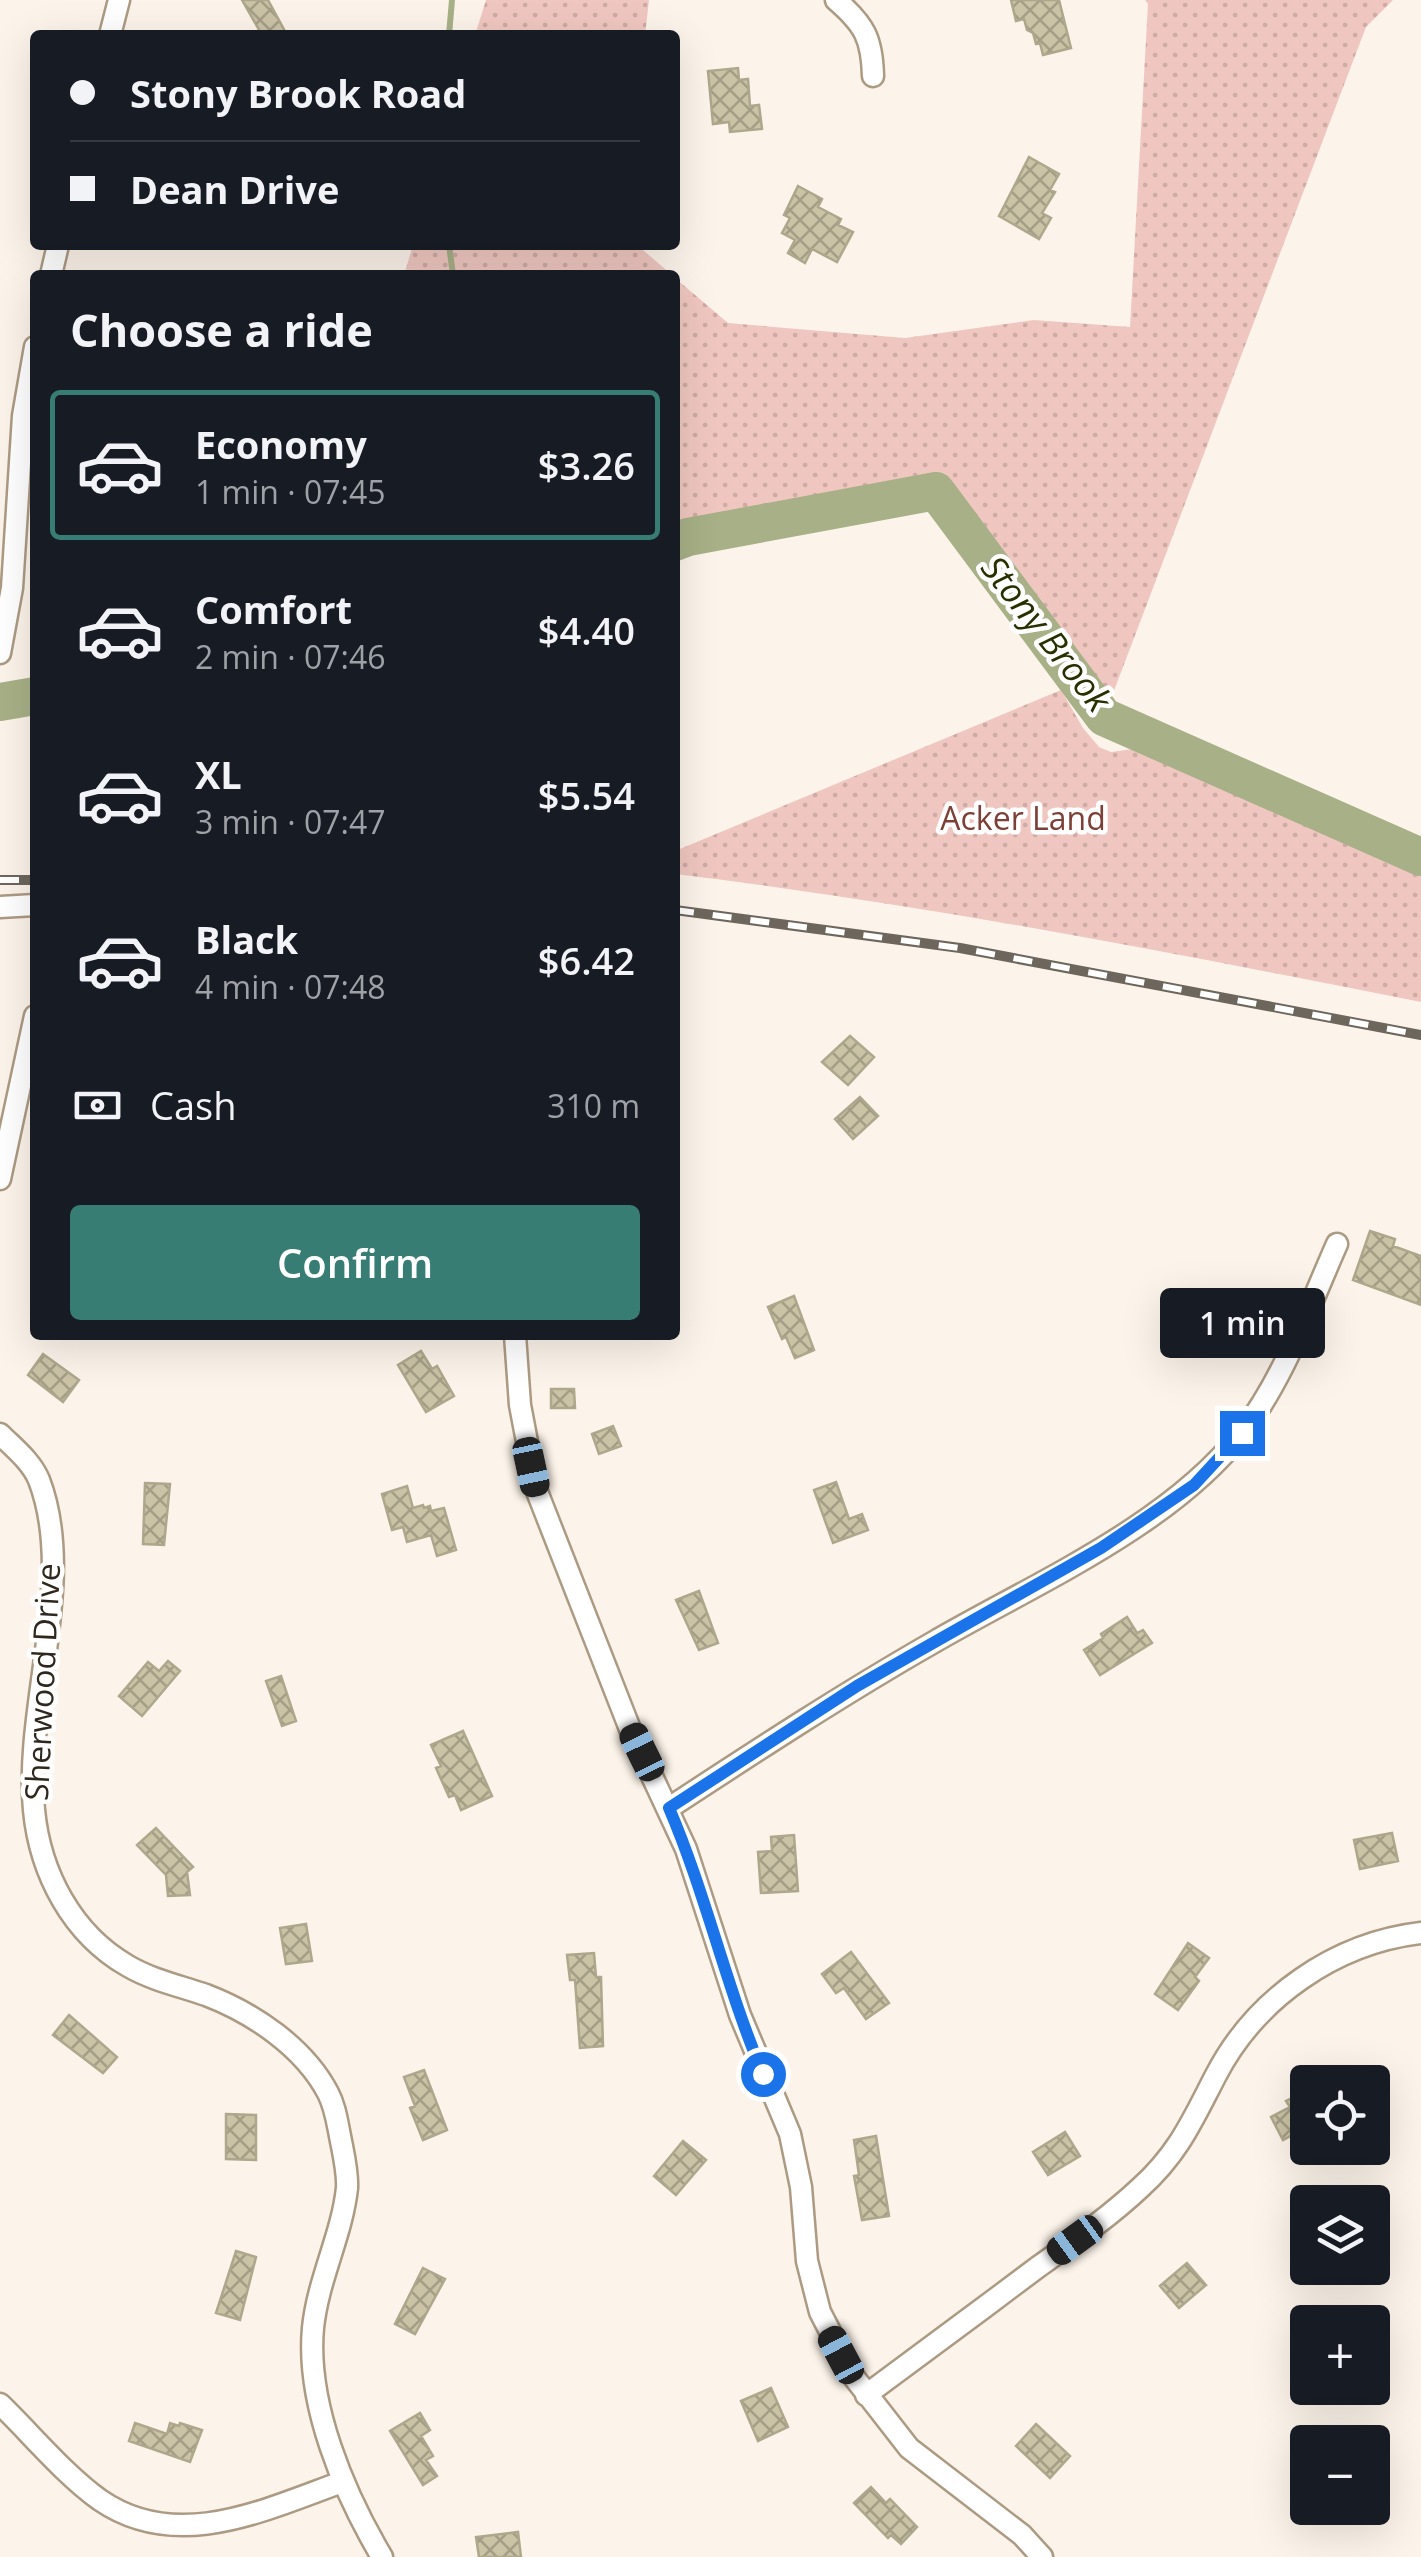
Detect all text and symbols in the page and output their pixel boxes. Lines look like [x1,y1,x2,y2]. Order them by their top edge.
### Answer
text: Stony Brook Road [130,67,466,119]
text: Dean Drive [130,163,339,215]
text: Choose a ride [70,299,373,360]
text: Economy [195,418,367,470]
icon: car [75,420,165,510]
text: $3.26 [538,439,635,491]
text: 1 min · 07:45 [195,470,386,513]
water label: Stony Brook [972,545,1124,722]
text: Comfort [195,583,352,635]
icon: car [75,585,165,675]
text: $4.40 [538,604,635,656]
text: 2 min · 07:46 [195,635,386,678]
text: XL [195,748,242,800]
icon: car [75,750,165,840]
text: $5.54 [538,769,635,821]
park label: Acker Land [940,796,1106,839]
text: 3 min · 07:47 [195,800,386,843]
text: Black [195,913,298,965]
icon: car [75,915,165,1005]
text: $6.42 [538,934,635,986]
text: 4 min · 07:48 [195,965,386,1008]
icon: cash [70,1078,125,1133]
text: Cash [150,1079,236,1131]
text: 310 m [547,1084,640,1127]
button: Confirm [70,1205,640,1320]
callout: 1 min [1160,1288,1324,1358]
text: 1 min [1199,1301,1286,1344]
route end [1220,1411,1265,1456]
car [510,1435,552,1499]
street label: Sherwood Drive [14,1562,69,1802]
car [615,1718,669,1786]
route start [741,2052,786,2097]
map controls [1290,2065,1390,2525]
button: locate [1290,2065,1390,2165]
button: layers [1290,2185,1390,2285]
car [1042,2210,1108,2270]
button: + [1290,2305,1390,2405]
car [814,2321,868,2389]
button: − [1290,2425,1390,2525]

